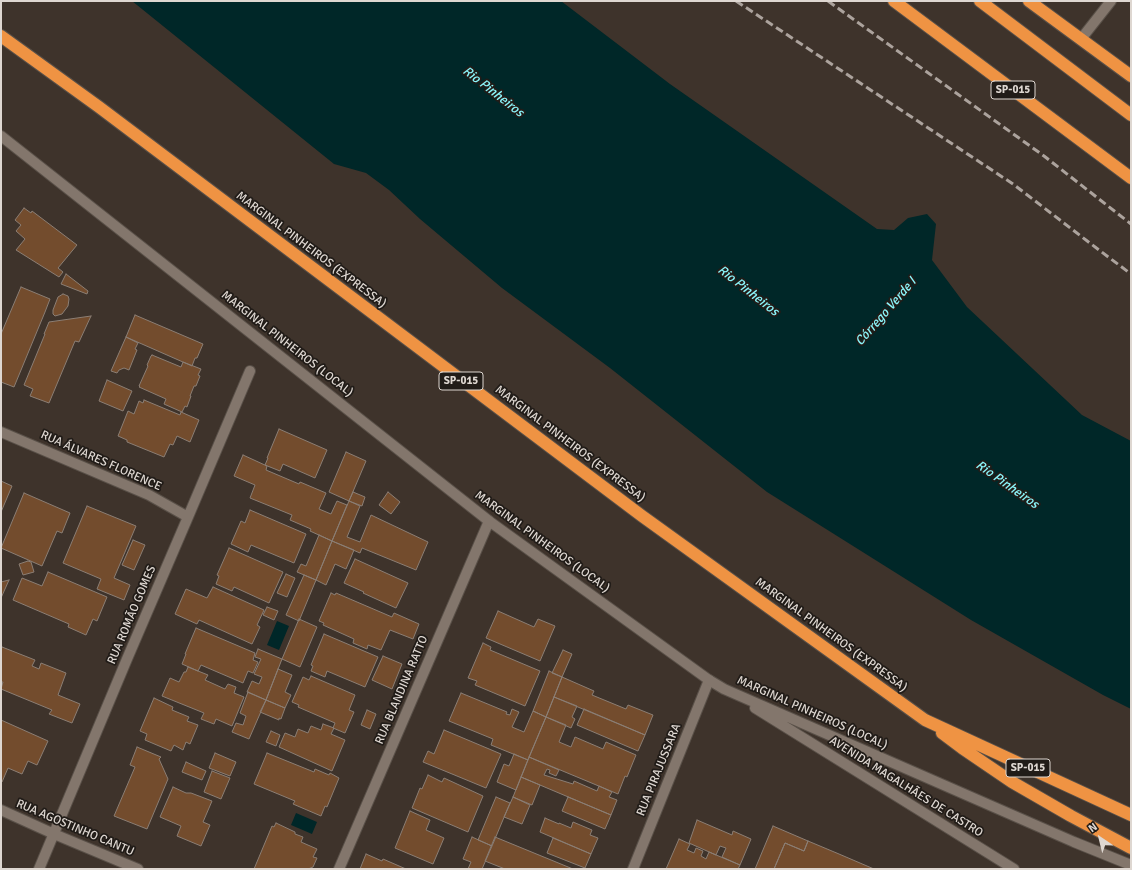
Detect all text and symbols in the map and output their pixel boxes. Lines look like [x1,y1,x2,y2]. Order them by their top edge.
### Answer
water label: Rio Pinheiros [459,63,527,121]
road number: SP-015 [991,81,1035,99]
street label: MARGINAL PINHEIROS (EXPRESSA) [233,189,389,311]
water label: Rio Pinheiros [714,262,782,320]
water label: Córrego Verde I [852,275,920,349]
street label: MARGINAL PINHEIROS (LOCAL) [218,288,356,400]
road number: SP-015 [439,372,483,390]
street label: MARGINAL PINHEIROS (EXPRESSA) [492,383,648,505]
street label: RUA ÁLVARES FLORENCE [38,428,164,494]
water label: Rio Pinheiros [973,458,1041,512]
street label: MARGINAL PINHEIROS (LOCAL) [472,488,612,596]
street label: RUA ROMÃO GOMES [105,563,159,667]
street label: MARGINAL PINHEIROS (EXPRESSA) [752,575,910,695]
street label: RUA BLANDINA RATTO [373,633,431,747]
street label: MARGINAL PINHEIROS (LOCAL) [735,673,889,753]
street label: RUA PIRAJUSSARA [634,722,684,818]
street label: AVENIDA MAGALHÃES DE CASTRO [827,734,985,840]
road number: SP-015 [1006,759,1050,777]
street label: RUA AGOSTINHO CANTU [14,797,136,859]
north arrow [1080,818,1120,858]
text: N [1086,820,1100,835]

